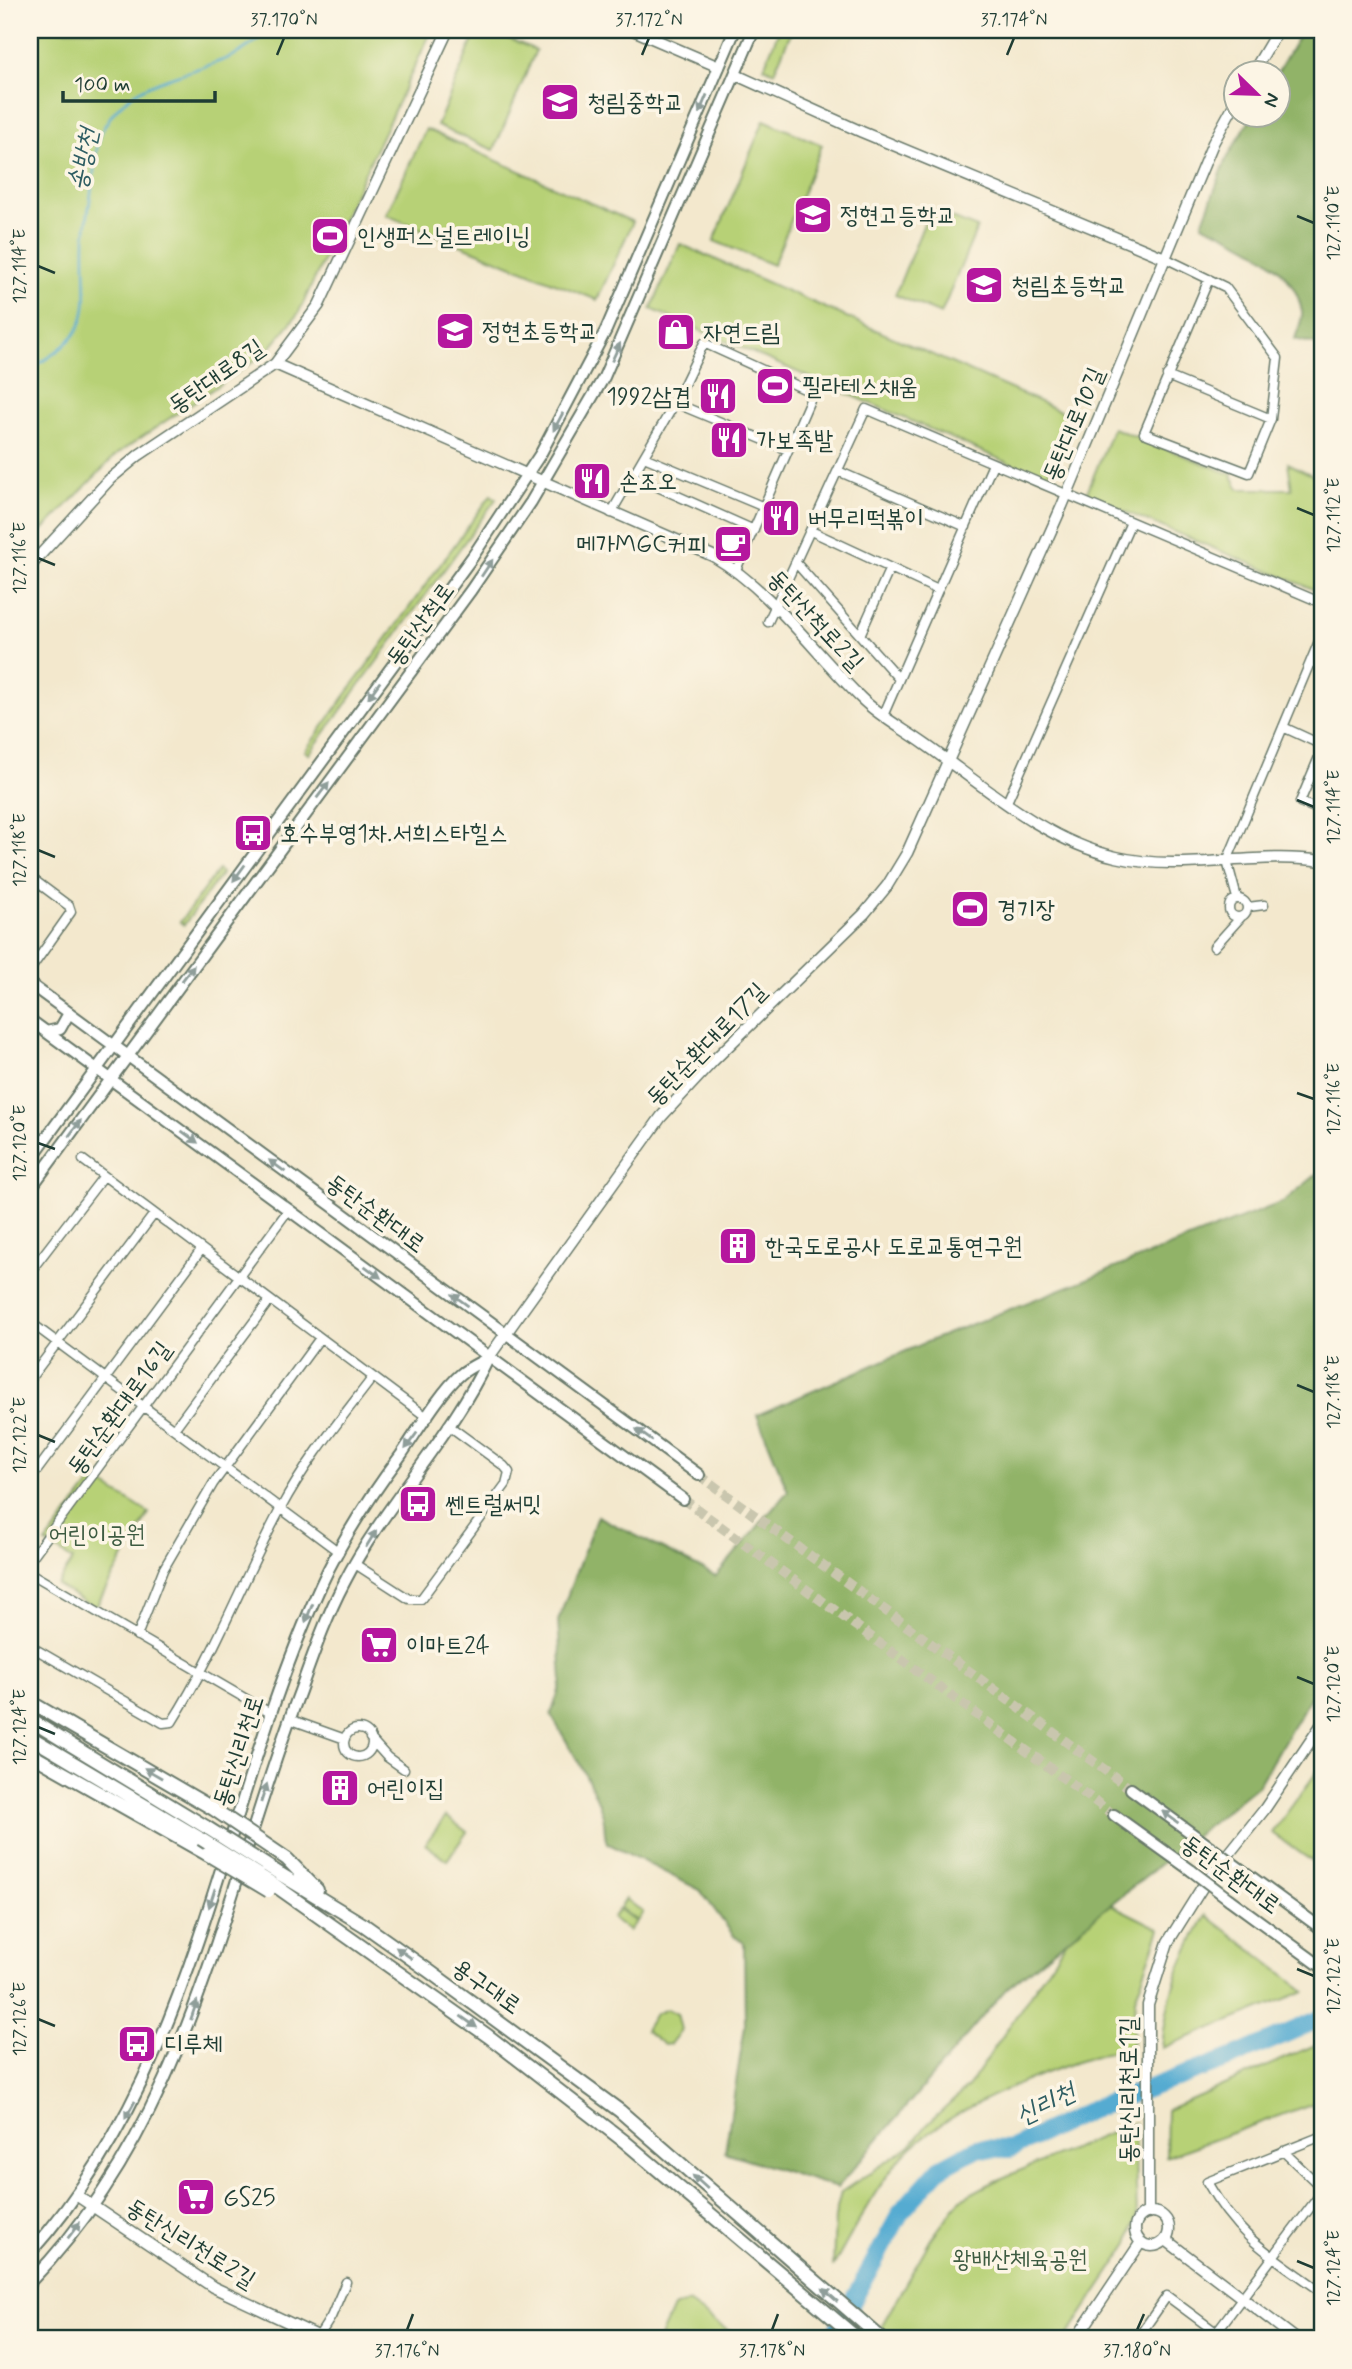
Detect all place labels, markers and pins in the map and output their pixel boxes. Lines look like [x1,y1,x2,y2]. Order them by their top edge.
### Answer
school or university icon: 청림중학교 [539,81,581,123]
place label: 청림중학교 [587,88,684,119]
school or university icon: 정현고등학교 [792,194,834,236]
place label: 정현고등학교 [840,201,956,232]
sports icon: 인생퍼스널트레이닝 [309,215,351,257]
place label: 인생퍼스널트레이닝 [357,222,531,253]
school or university icon: 청림초등학교 [963,264,1005,306]
place label: 청림초등학교 [1011,271,1127,302]
school or university icon: 정현초등학교 [434,310,476,352]
shop icon: 자연드림 [655,311,697,353]
place label: 정현초등학교 [482,317,598,348]
place label: 자연드림 [703,318,780,349]
sports icon: 필라테스채움 [754,365,796,407]
place label: 필라테스채움 [802,372,918,403]
restaurant icon: 1992삼겹 [697,375,739,417]
place label: 1992삼겹 [606,382,691,413]
restaurant icon: 가보족발 [708,419,750,461]
place label: 가보족발 [756,426,833,457]
restaurant icon: 손조오 [571,460,613,502]
place label: 손조오 [619,467,677,498]
restaurant icon: 버무리떡볶이 [760,497,802,539]
place label: 버무리떡볶이 [808,504,924,535]
cafe icon: 메가MGC커피 [712,523,754,565]
place label: 메가MGC커피 [576,530,706,561]
bus stop icon: 호수부영1차.서희스타힐스 [232,812,274,854]
place label: 호수부영1차.서희스타힐스 [280,819,508,850]
sports icon: 경기장 [949,888,991,930]
place label: 경기장 [997,895,1055,926]
building icon: 한국도로공사 도로교통연구원 [717,1225,759,1267]
place label: 한국도로공사 도로교통연구원 [765,1232,1023,1263]
bus stop icon: 쎈트럴써밋 [397,1483,439,1525]
place label: 쎈트럴써밋 [445,1490,542,1521]
supermarket icon: 이마트24 [358,1624,400,1666]
place label: 이마트24 [406,1631,490,1662]
building icon: 어린이집 [319,1767,361,1809]
place label: 어린이집 [367,1774,444,1805]
bus stop icon: 디루체 [116,2023,158,2065]
place label: 디루체 [164,2030,222,2061]
supermarket icon: GS25 [175,2176,217,2218]
place label: GS25 [223,2183,276,2214]

